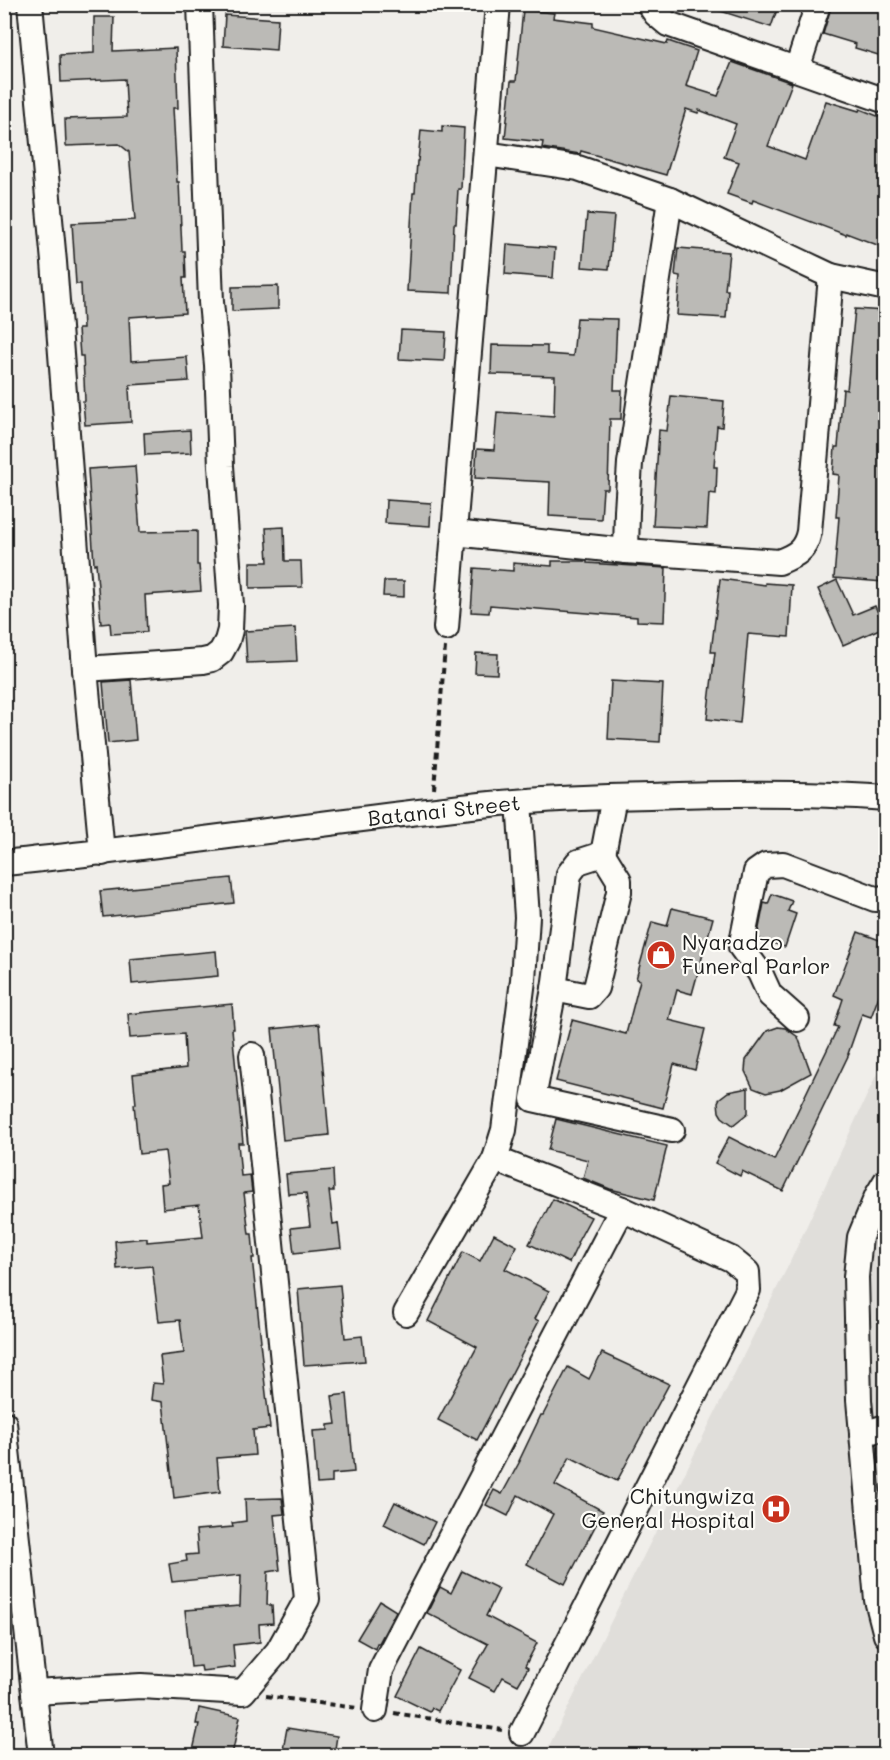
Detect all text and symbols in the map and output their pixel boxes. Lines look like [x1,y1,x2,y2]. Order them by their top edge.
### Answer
street label: Batanai Street [366,788,521,831]
place label: Nyaradzo Funeral Parlor [682,928,830,979]
shop icon: Nyaradzo Funeral Parlor [645,939,677,971]
place label: Chitungwiza General Hospital [582,1482,755,1533]
hospital icon: Chitungwiza General Hospital [760,1493,792,1525]

